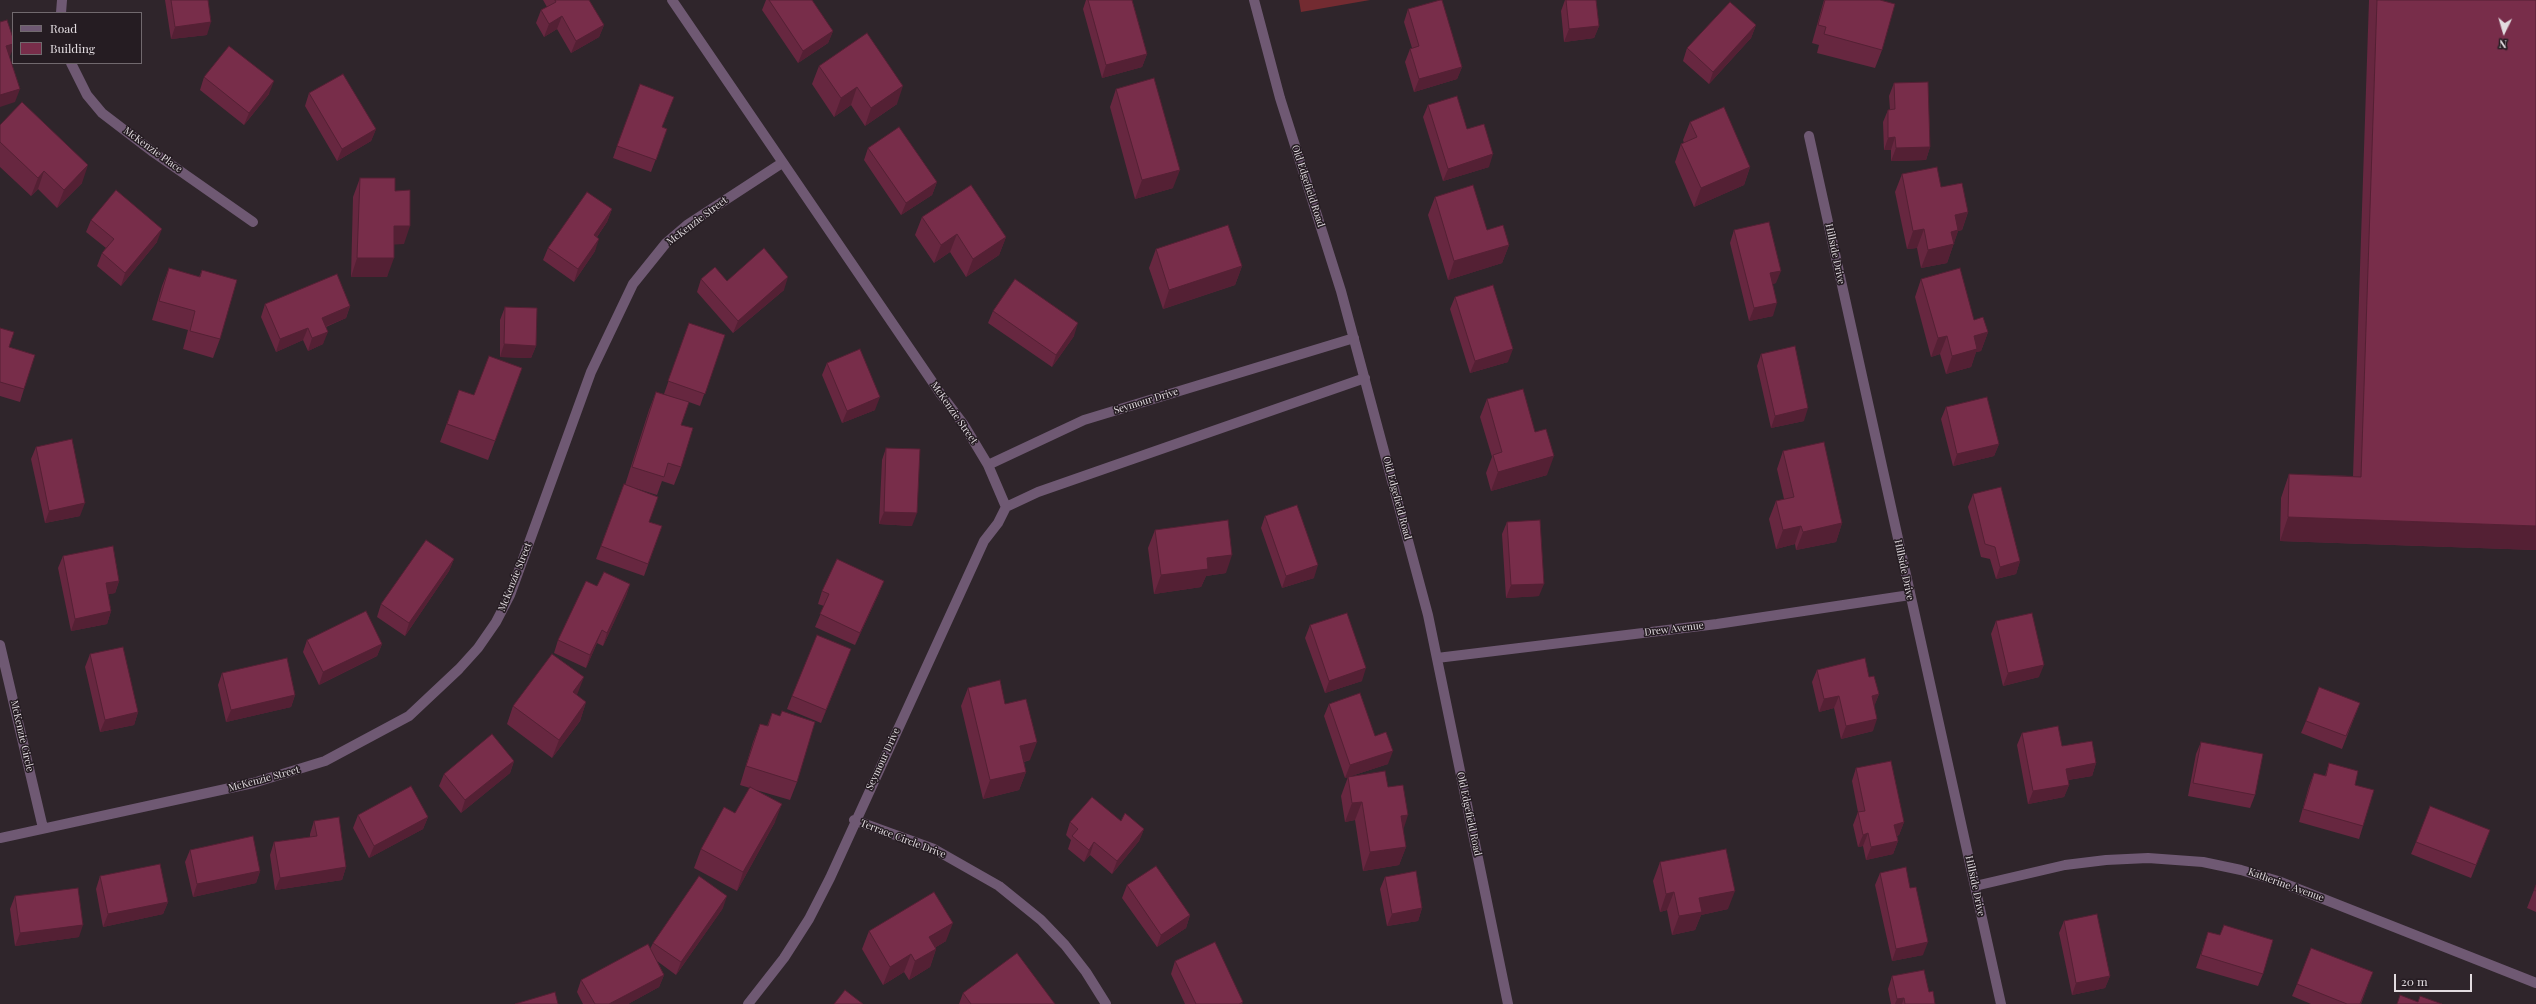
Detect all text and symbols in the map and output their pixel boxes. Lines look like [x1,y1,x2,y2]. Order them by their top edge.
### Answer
legend [12,12,142,64]
north arrow [2484,12,2524,52]
text: Road [50,20,77,36]
text: N [2498,37,2508,52]
text: Building [50,40,95,56]
street label: McKenzie Place [121,125,185,175]
street label: Old Edgefield Road [1289,143,1327,229]
street label: McKenzie Street [664,194,730,248]
street label: Hillside Drive [1823,223,1847,285]
street label: McKenzie Street [928,380,980,446]
street label: Seymour Drive [1112,385,1180,417]
street label: Old Edgefield Road [1380,455,1414,541]
street label: Hillside Drive [1892,539,1916,601]
street label: McKenzie Street [496,541,534,613]
street label: Drew Avenue [1644,619,1704,639]
street label: McKenzie Circle [8,699,36,773]
street label: Seymour Drive [863,726,903,792]
street label: McKenzie Street [227,764,301,794]
street label: Old Edgefield Road [1454,771,1484,857]
street label: Terrace Circle Drive [858,817,948,861]
street label: Hillside Drive [1963,855,1987,917]
street label: Katherine Avenue [2246,866,2326,904]
scale bar [2396,966,2474,992]
text: 20 m [2401,973,2428,989]

